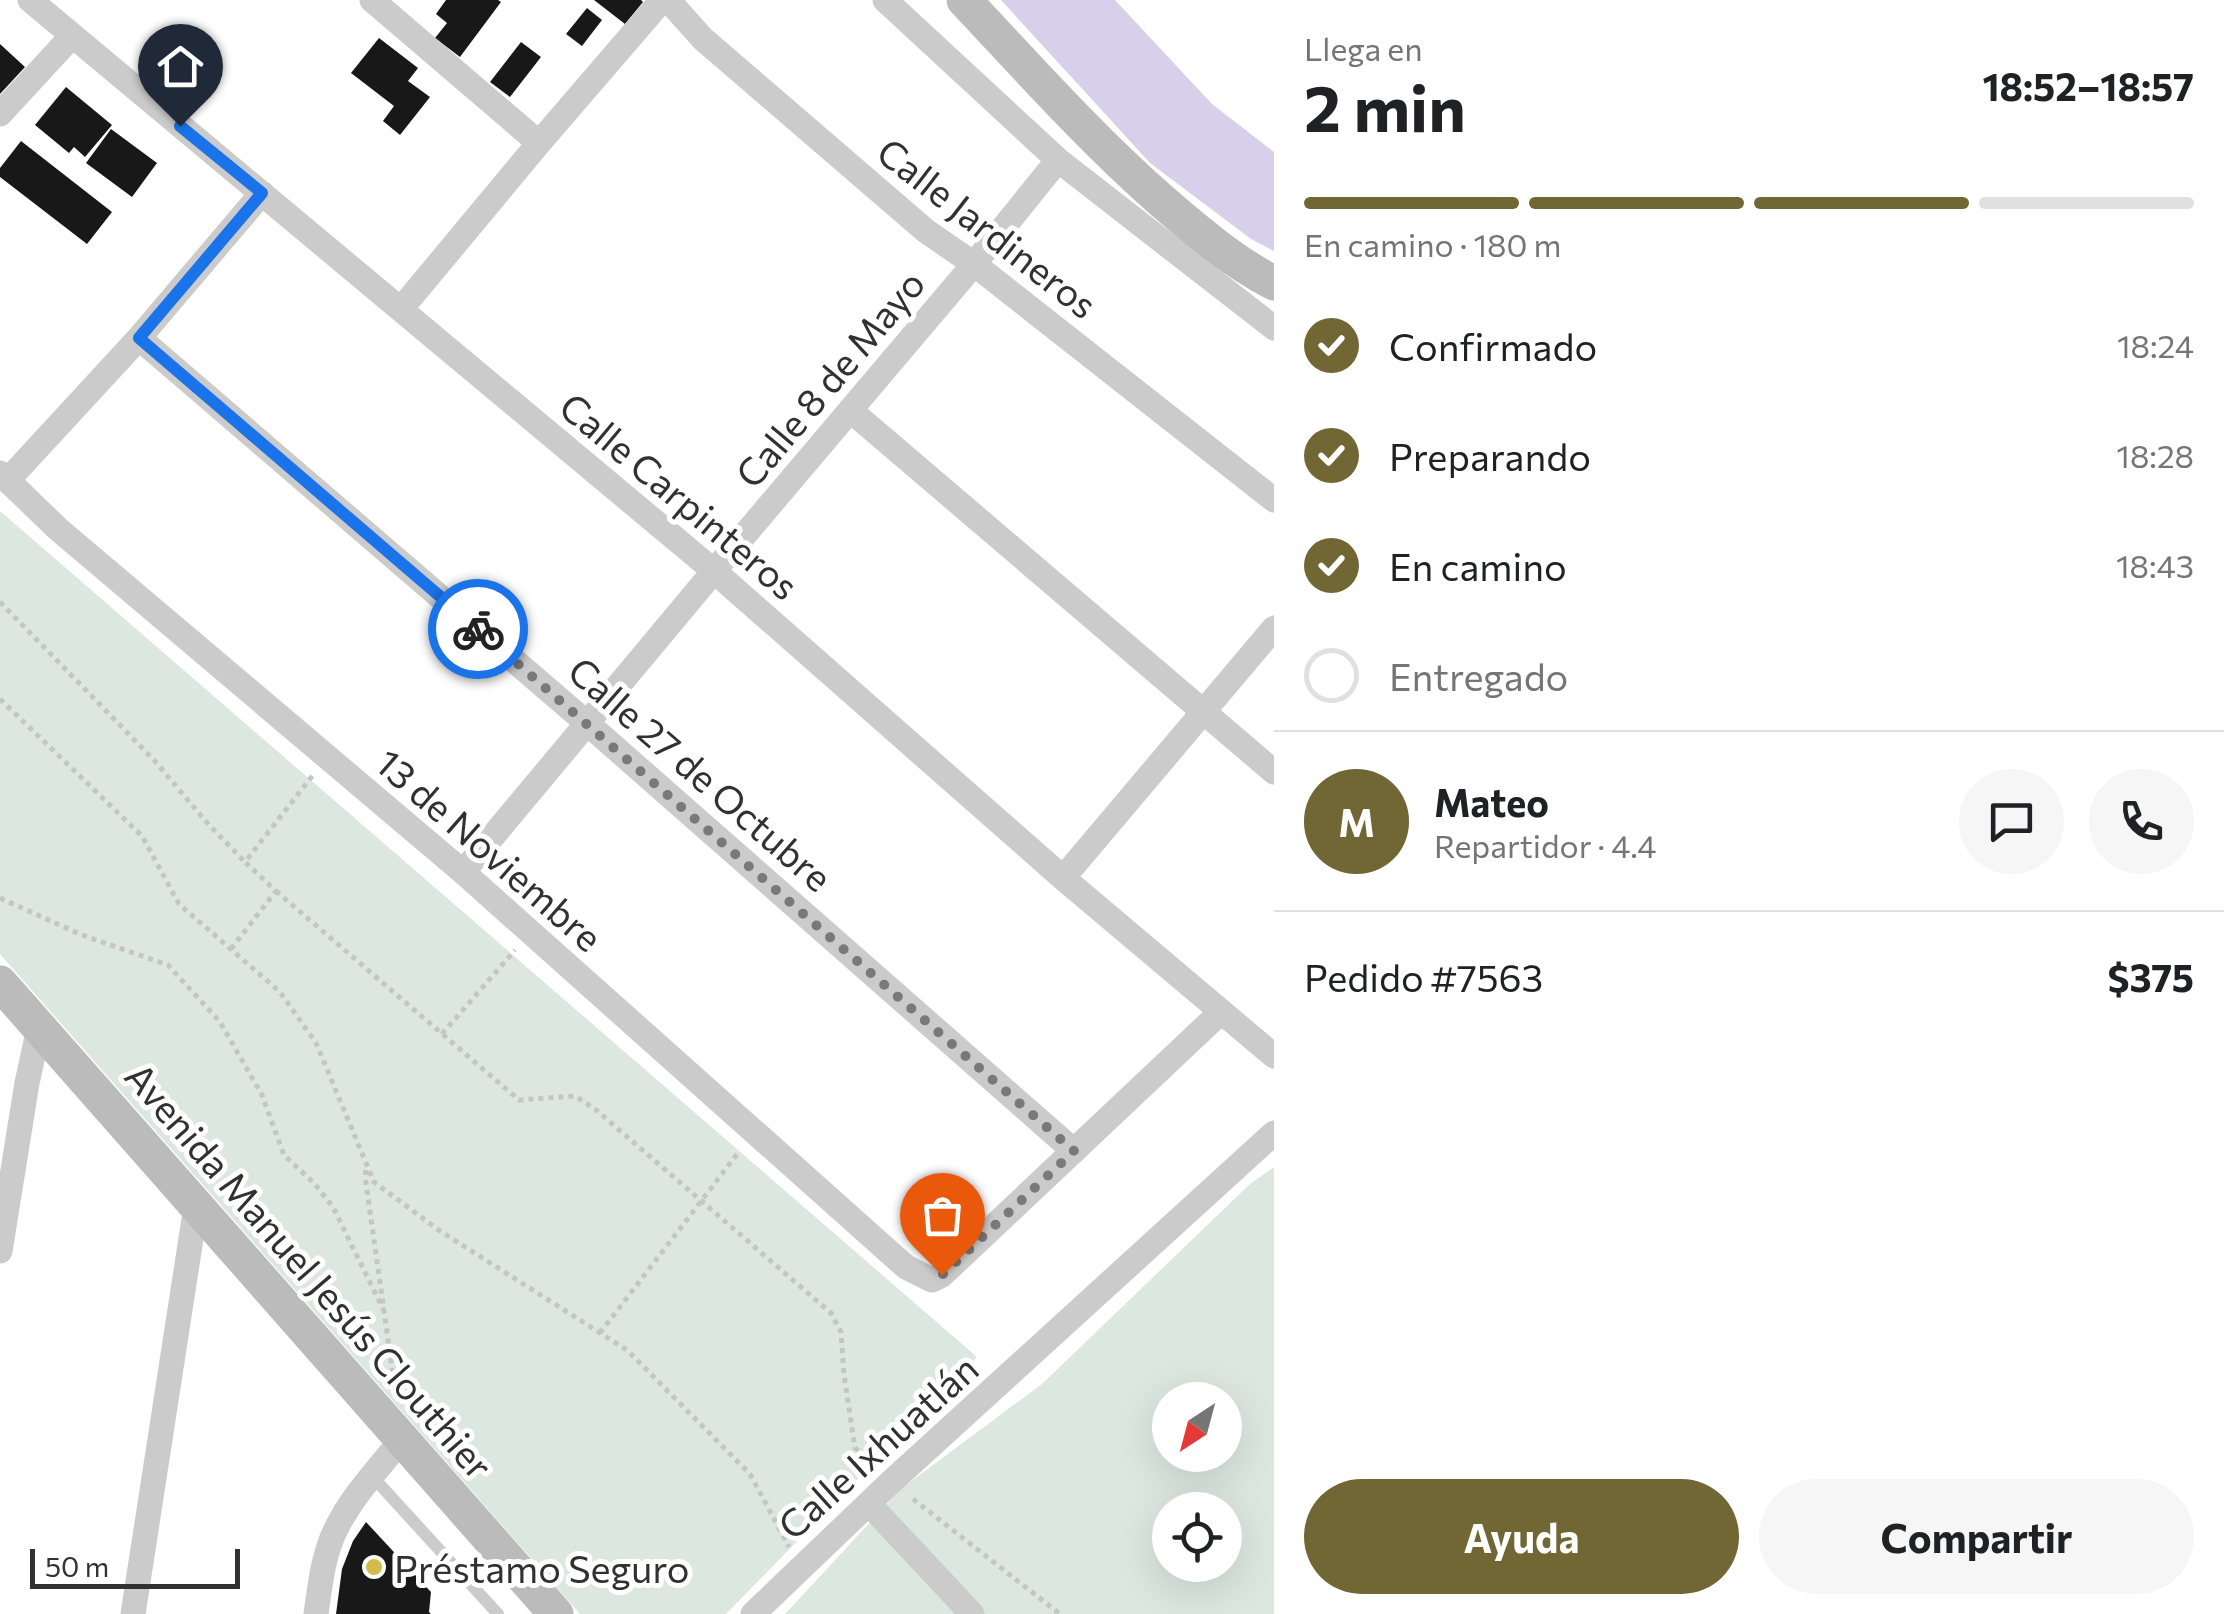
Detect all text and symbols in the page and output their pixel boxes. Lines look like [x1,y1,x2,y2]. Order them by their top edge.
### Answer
pin [138,24,223,127]
text: Llega en [1304,28,1423,68]
icon: home [153,39,208,94]
text: 18:52–18:57 [1982,62,2194,109]
text: 2 min [1304,66,1466,145]
street label: Calle Jardineros [869,127,1107,327]
text: En camino · 180 m [1304,224,1561,264]
street label: Calle 8 de Mayo [724,260,934,496]
icon: check [1304,318,1359,373]
text: Confirmado [1389,322,1597,369]
text: 18:24 [2117,325,2194,365]
street label: Calle Carpinteros [551,382,809,608]
icon: check [1304,428,1359,483]
text: Preparando [1389,432,1591,479]
text: 18:28 [2116,435,2194,475]
icon: check [1304,538,1359,593]
text: En camino [1389,542,1567,589]
text: 18:43 [2116,545,2194,585]
courier [428,579,528,679]
icon: bike [451,602,506,657]
street label: Calle 27 de Octubre [560,646,842,900]
text: Entregado [1389,652,1568,699]
street label: 13 de Noviembre [367,738,613,960]
button: chat [1959,769,2064,874]
button: phone [2089,769,2194,874]
text: Mateo [1434,778,1549,825]
text: M [1338,798,1375,845]
text: Repartidor · 4.4 [1434,825,1657,865]
text: Pedido #7563 [1304,953,1543,1000]
text: $375 [2108,953,2194,1000]
street label: Avenida Manuel Jesús Clouthier [116,1052,504,1488]
pin [900,1173,985,1276]
icon: bag [915,1188,970,1243]
street label: Calle Ixhuatlán [767,1344,987,1548]
north arrow [1152,1382,1242,1472]
map controls [1152,1382,1242,1582]
button: Ayuda [1304,1479,1739,1594]
button: Compartir [1759,1479,2194,1594]
button: locate [1152,1492,1242,1582]
scale bar [30,1544,240,1588]
place label: Préstamo Seguro [394,1544,690,1591]
text: 50 m [45,1549,109,1583]
marker: Préstamo Seguro [363,1556,385,1578]

